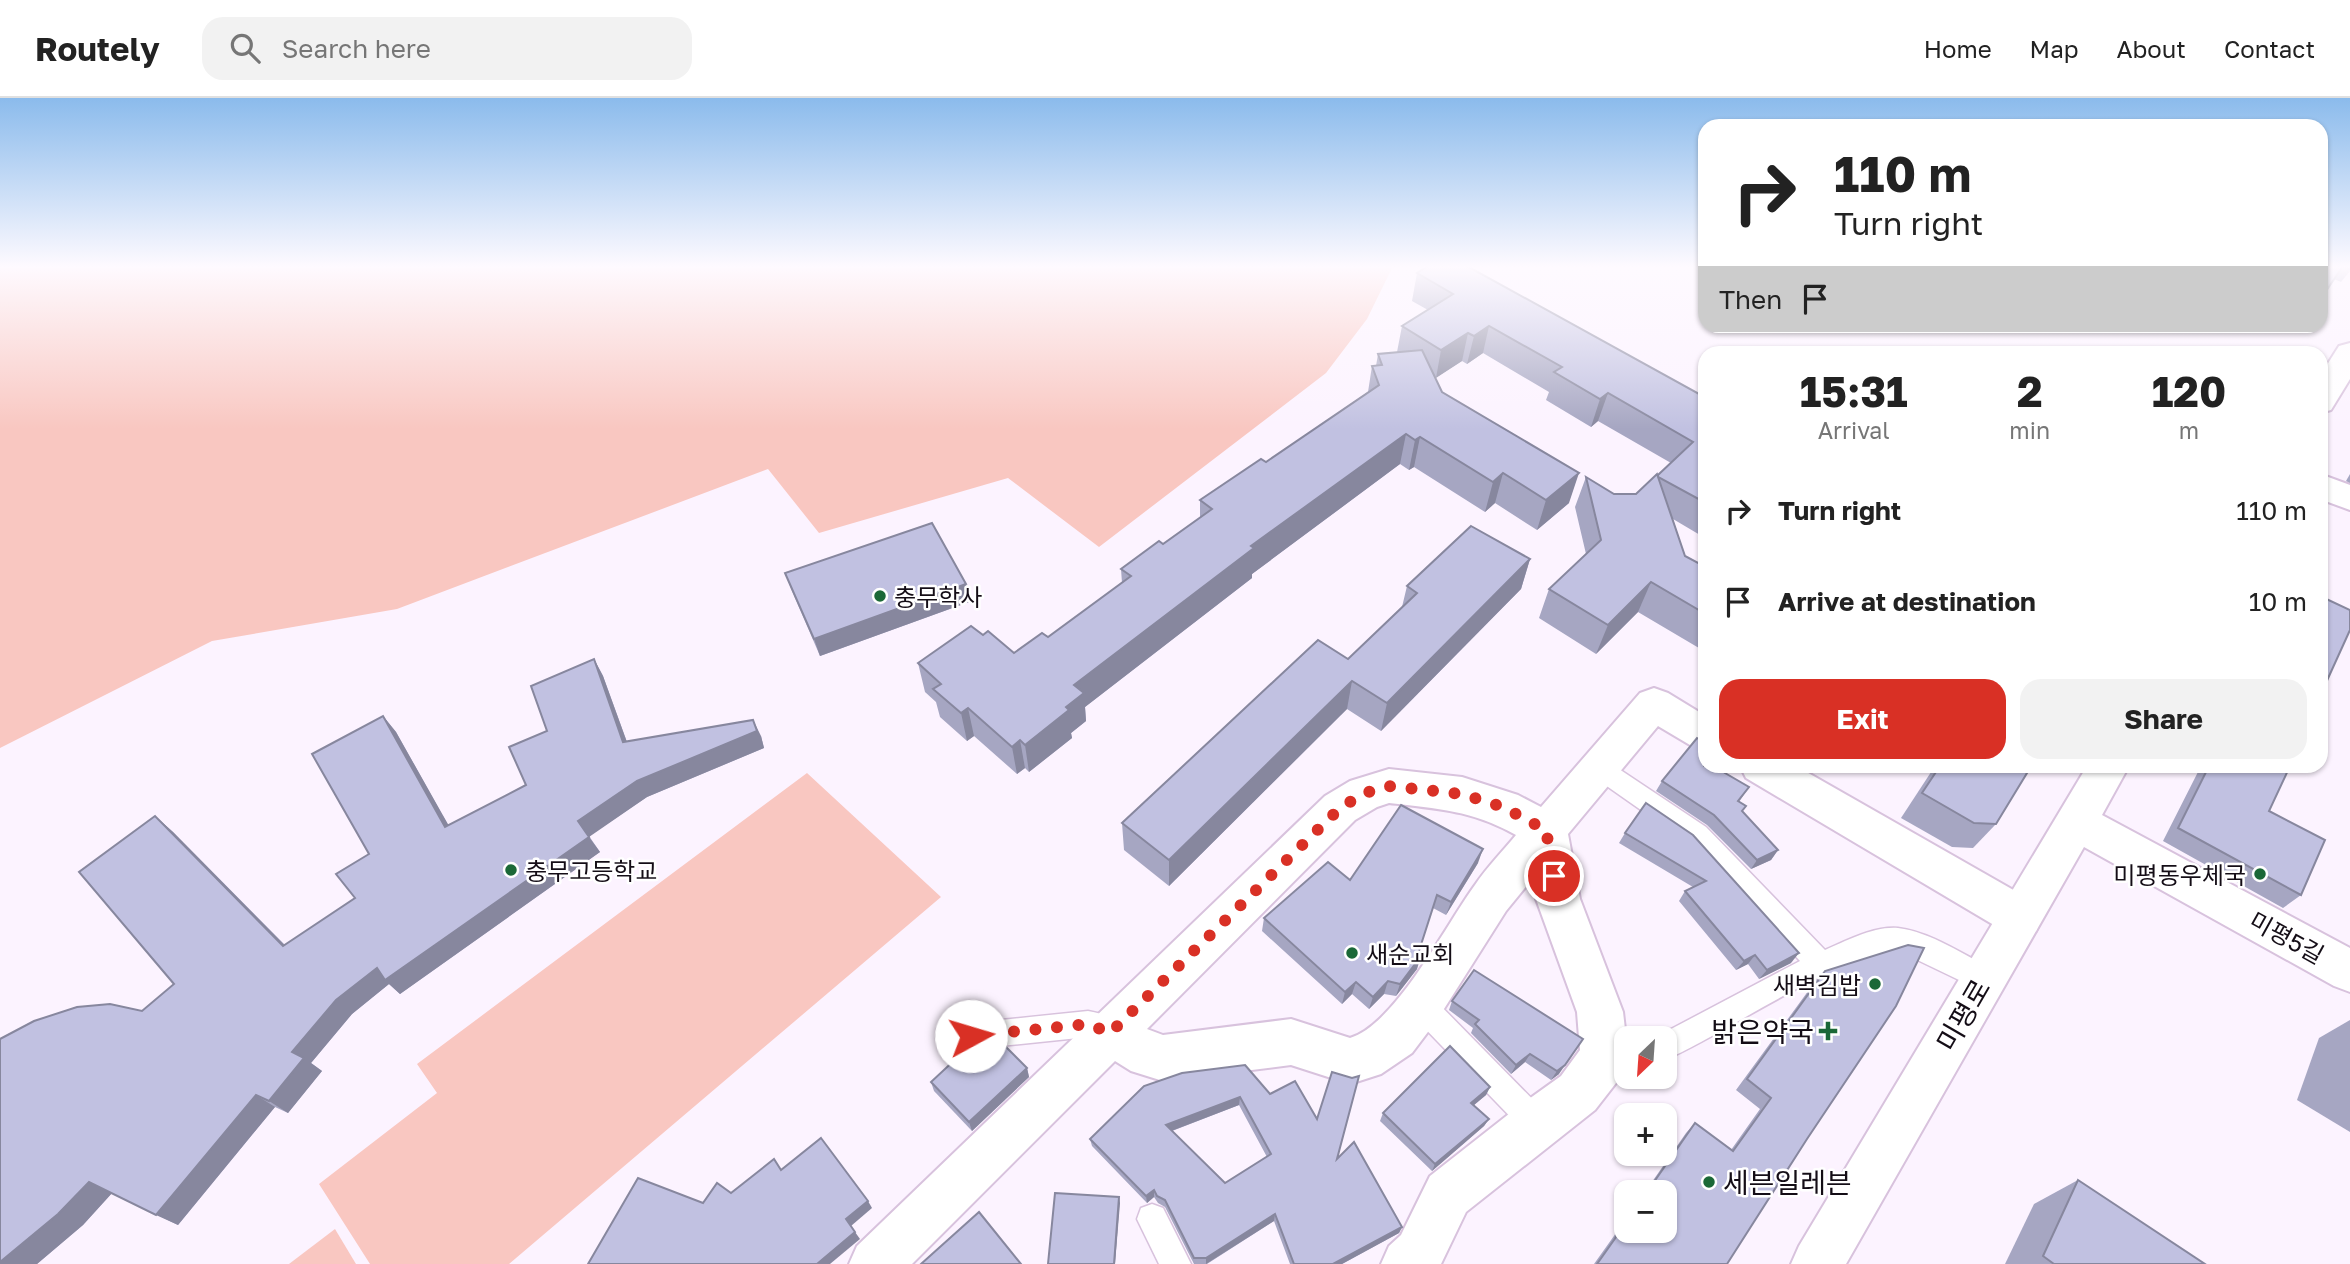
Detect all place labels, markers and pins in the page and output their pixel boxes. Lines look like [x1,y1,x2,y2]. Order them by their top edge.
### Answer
place label: 충무학사 [894,582,982,611]
marker: 충무학사 [872,588,888,604]
pin [1524,846,1584,906]
place label: 충무고등학교 [525,856,657,885]
place label: 미평동우체국 [2114,860,2246,889]
marker: 충무고등학교 [503,862,519,878]
marker: 미평동우체국 [2252,866,2268,882]
place label: 새순교회 [1366,939,1454,968]
marker: 새순교회 [1344,945,1360,961]
place label: 새벽김밥 [1773,970,1861,999]
marker: 새벽김밥 [1867,976,1883,992]
place label: 밝은약국 [1711,1015,1814,1048]
marker: 밝은약국 [1820,1023,1836,1039]
place label: 세븐일레븐 [1723,1166,1852,1199]
marker: 세븐일레븐 [1701,1174,1717,1190]

